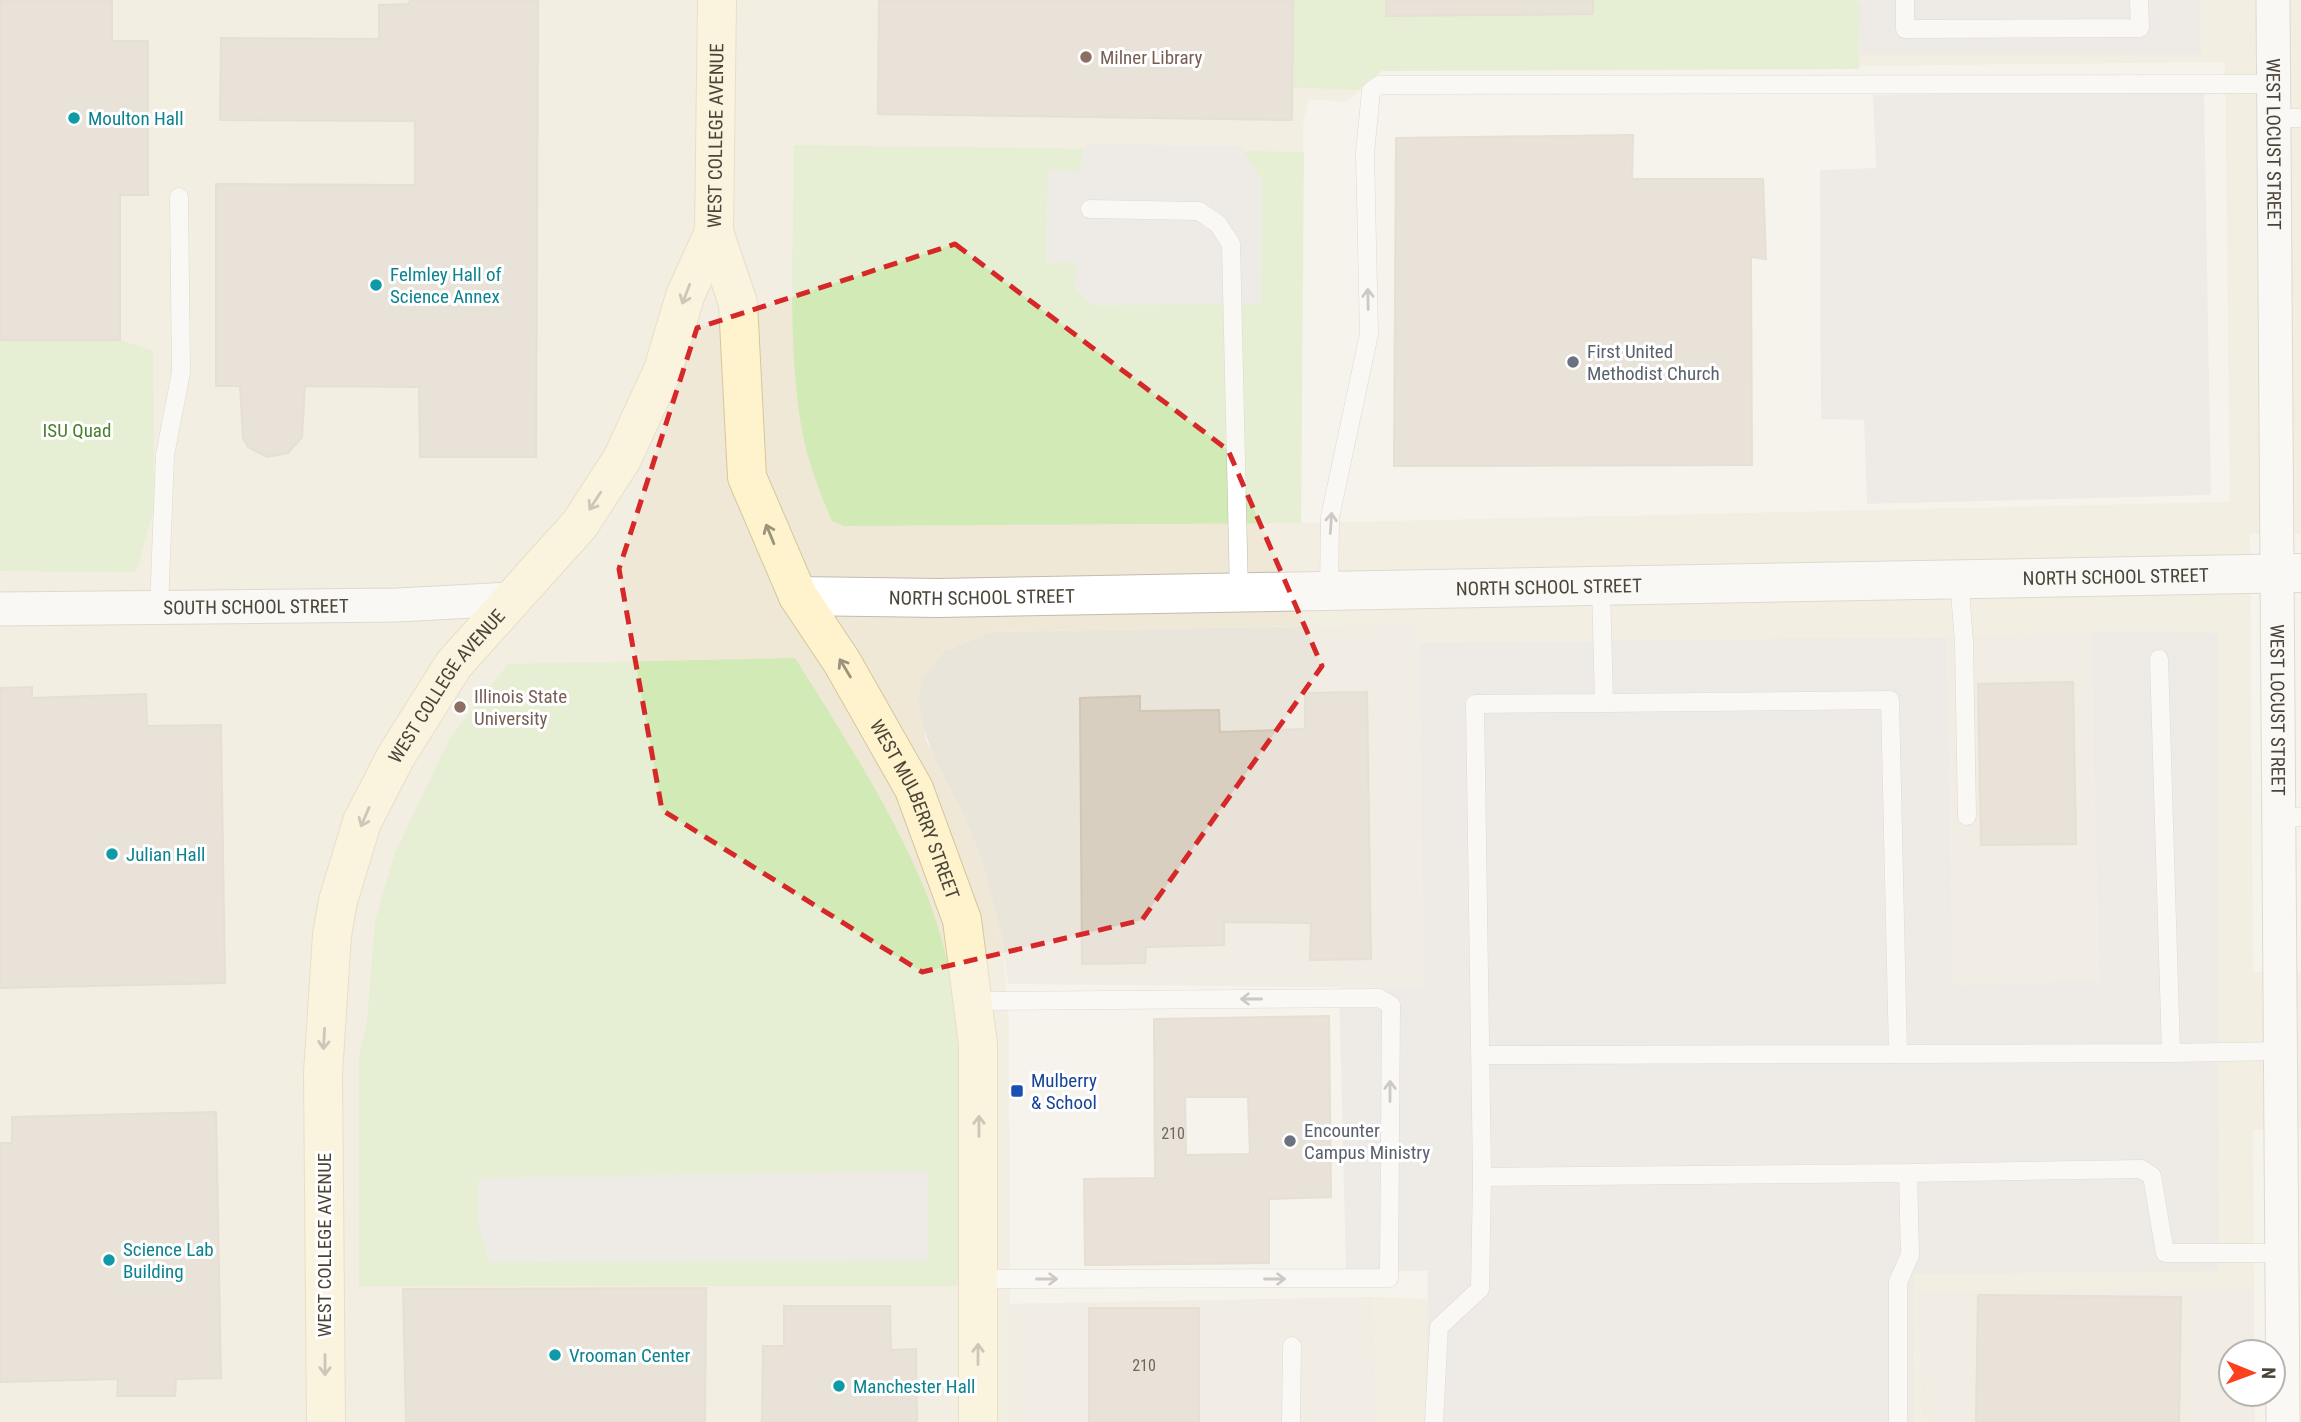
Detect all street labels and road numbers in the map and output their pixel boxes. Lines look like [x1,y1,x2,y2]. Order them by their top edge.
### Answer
street label: WEST COLLEGE AVENUE [703,43,728,228]
street label: WEST LOCUST STREET [2262,58,2286,230]
street label: NORTH SCHOOL STREET [2023,563,2209,590]
street label: NORTH SCHOOL STREET [1456,574,1642,600]
street label: NORTH SCHOOL STREET [889,584,1075,610]
street label: SOUTH SCHOOL STREET [163,594,349,619]
street label: WEST COLLEGE AVENUE [383,604,509,767]
street label: WEST LOCUST STREET [2266,624,2290,796]
street label: WEST MULBERRY STREET [865,715,965,902]
street label: WEST COLLEGE AVENUE [313,1153,336,1337]

